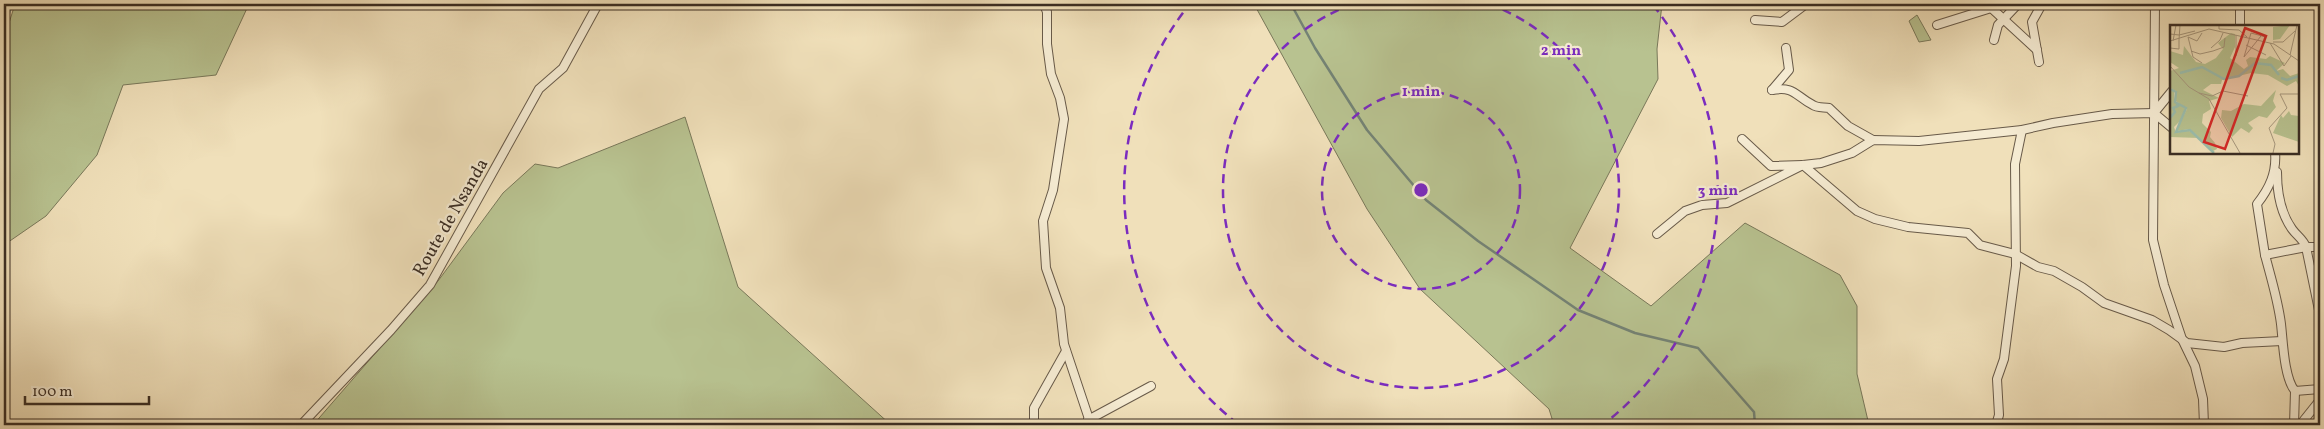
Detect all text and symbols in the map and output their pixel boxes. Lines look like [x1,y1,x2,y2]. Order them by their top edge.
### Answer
inset map [2170,25,2299,154]
text: 2 min [1541,41,1581,62]
text: 1 min [1402,82,1440,103]
street label: Route de Nsanda [407,154,495,281]
centre of rings [1412,181,1430,199]
text: 3 min [1698,181,1738,202]
scale bar [25,374,149,406]
text: 100 m [32,382,72,403]

